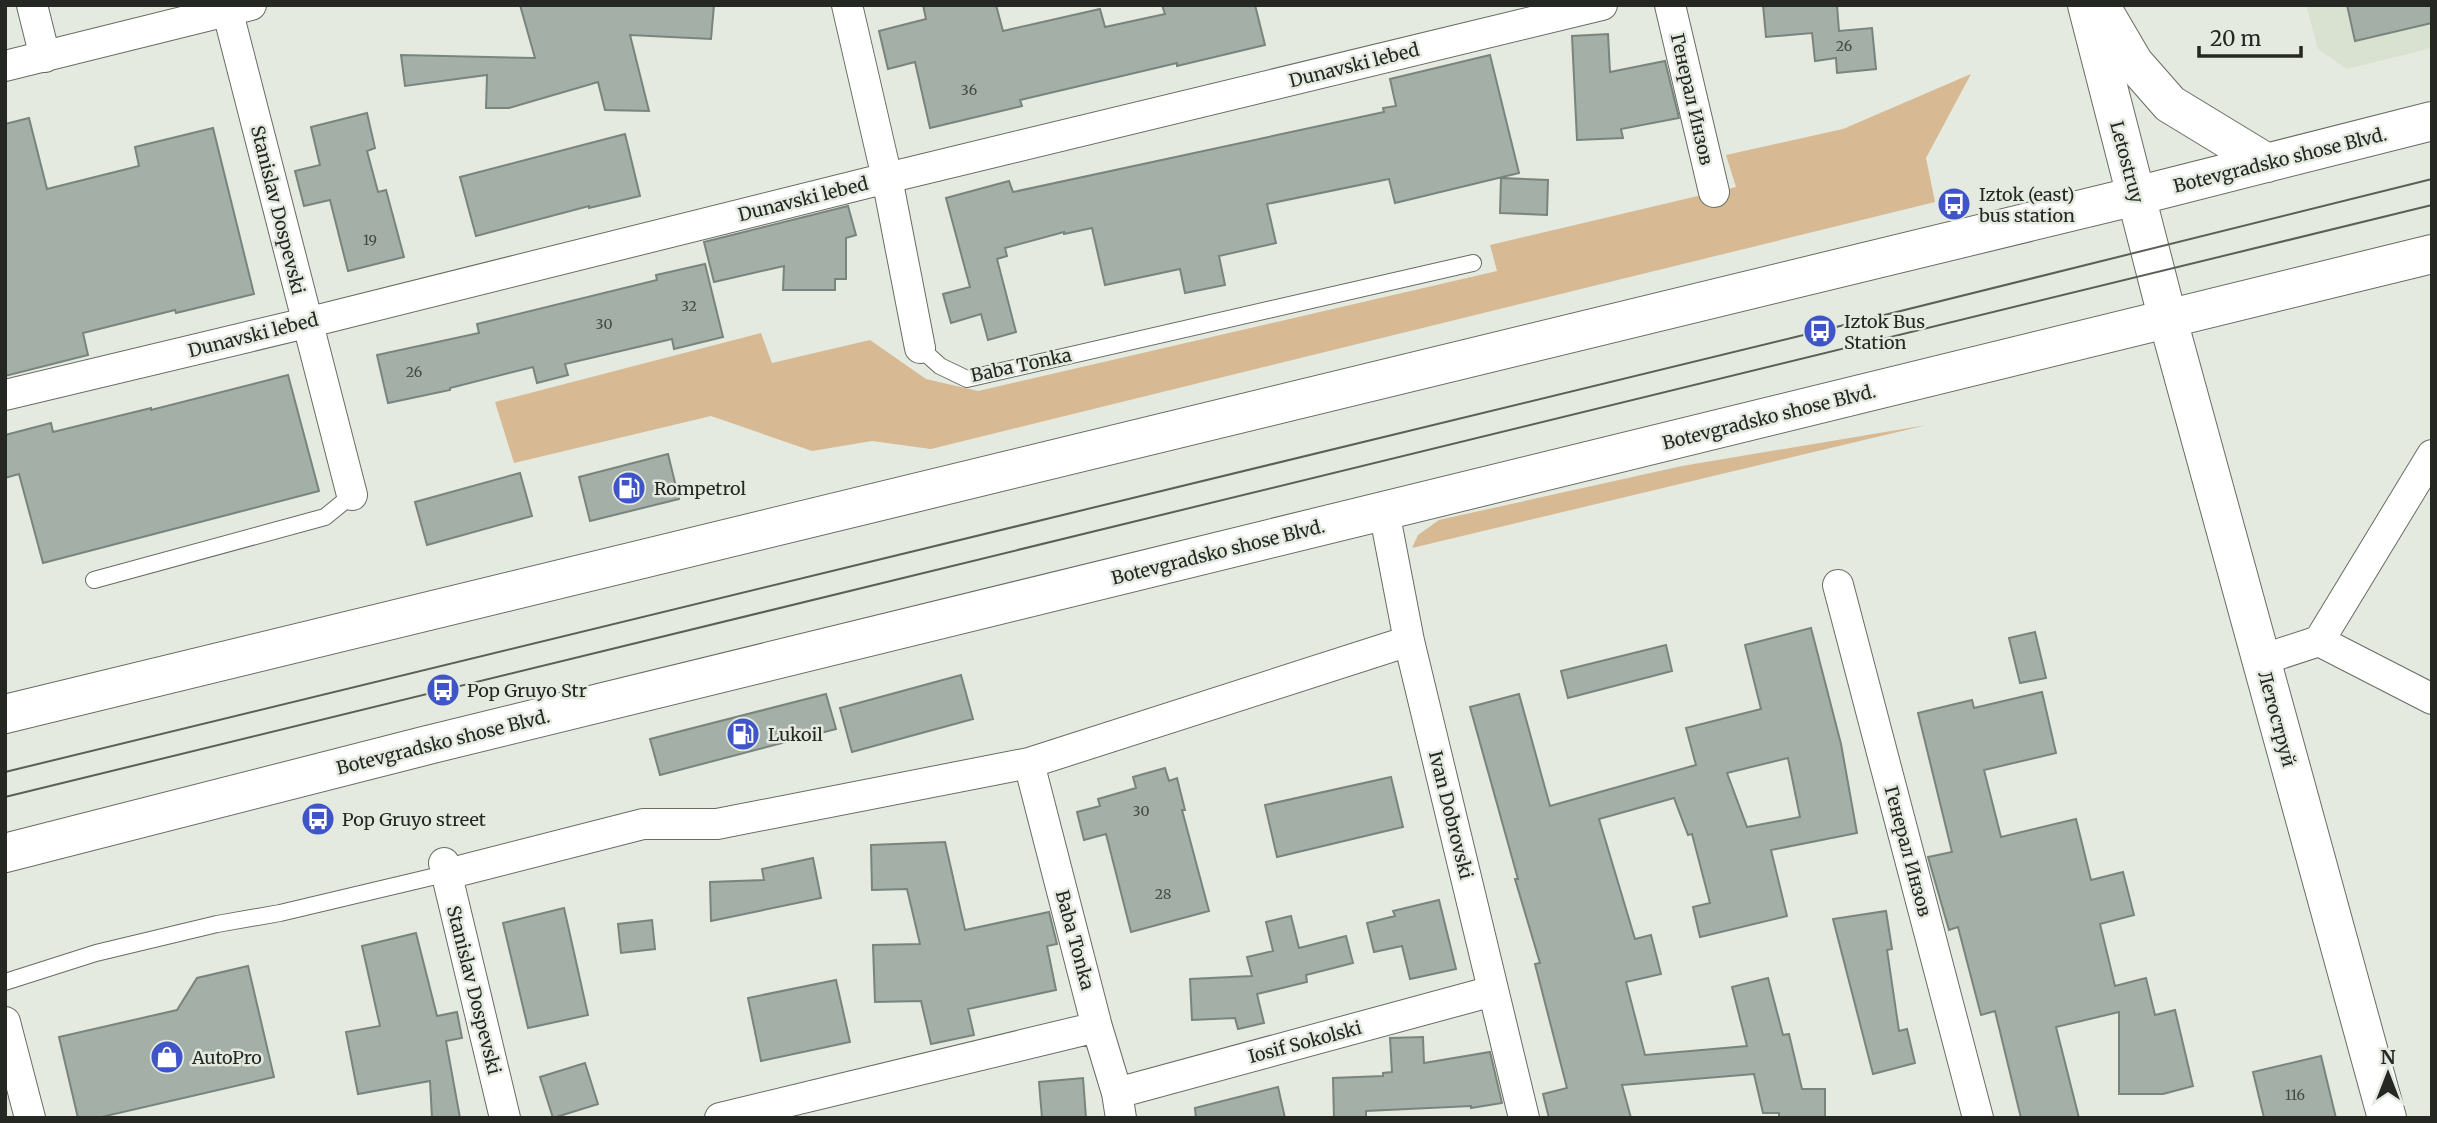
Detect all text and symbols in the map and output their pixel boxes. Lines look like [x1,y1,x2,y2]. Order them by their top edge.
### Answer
scale bar [2199,14,2300,58]
text: 20 m [2210,25,2262,52]
street label: Генерал Инзов [1666,31,1718,168]
house number: 26 [1836,37,1852,55]
street label: Dunavski lebed [1287,38,1422,92]
house number: 36 [961,81,977,99]
street label: Letostruy [2105,119,2149,206]
street label: Botevgradsko shose Blvd. [2171,122,2389,198]
street label: Stanislav Dospevski [246,123,310,297]
street label: Dunavski lebed [736,172,871,226]
place label: Iztok (east) bus station [1978,183,2075,227]
bus stop icon: Iztok (east) bus station [1935,185,1973,223]
house number: 19 [363,231,377,249]
house number: 32 [681,297,697,315]
street label: Dunavski lebed [186,308,321,362]
place label: Iztok Bus Station [1844,310,1925,354]
bus stop icon: Iztok Bus Station [1801,312,1839,350]
house number: 30 [596,315,612,333]
street label: Baba Tonka [969,343,1074,387]
house number: 26 [406,363,422,381]
street label: Botevgradsko shose Blvd. [1660,379,1878,455]
fuel station icon: Rompetrol [610,469,648,507]
place label: Rompetrol [654,477,746,500]
street label: Botevgradsko shose Blvd. [1109,514,1327,590]
street label: Летоструй [2253,669,2301,769]
bus stop icon: Pop Gruyo Str [424,671,462,709]
place label: Pop Gruyo Str [467,679,587,702]
street label: Botevgradsko shose Blvd. [334,704,552,780]
fuel station icon: Lukoil [724,715,762,753]
place label: Lukoil [768,723,823,746]
street label: Ivan Dobrovski [1424,749,1478,882]
street label: Генерал Инзов [1879,783,1937,919]
bus stop icon: Pop Gruyo street [299,800,337,838]
house number: 30 [1133,802,1149,820]
place label: Pop Gruyo street [342,808,486,831]
house number: 28 [1155,885,1171,903]
street label: Baba Tonka [1051,888,1099,993]
street label: Stanislav Dospevski [442,903,506,1077]
street label: Iosif Sokolski [1246,1016,1364,1068]
shop icon: AutoPro [148,1038,186,1076]
north arrow [2353,1039,2423,1109]
text: N [2380,1045,2396,1069]
place label: AutoPro [191,1046,262,1069]
house number: 116 [2285,1086,2305,1104]

